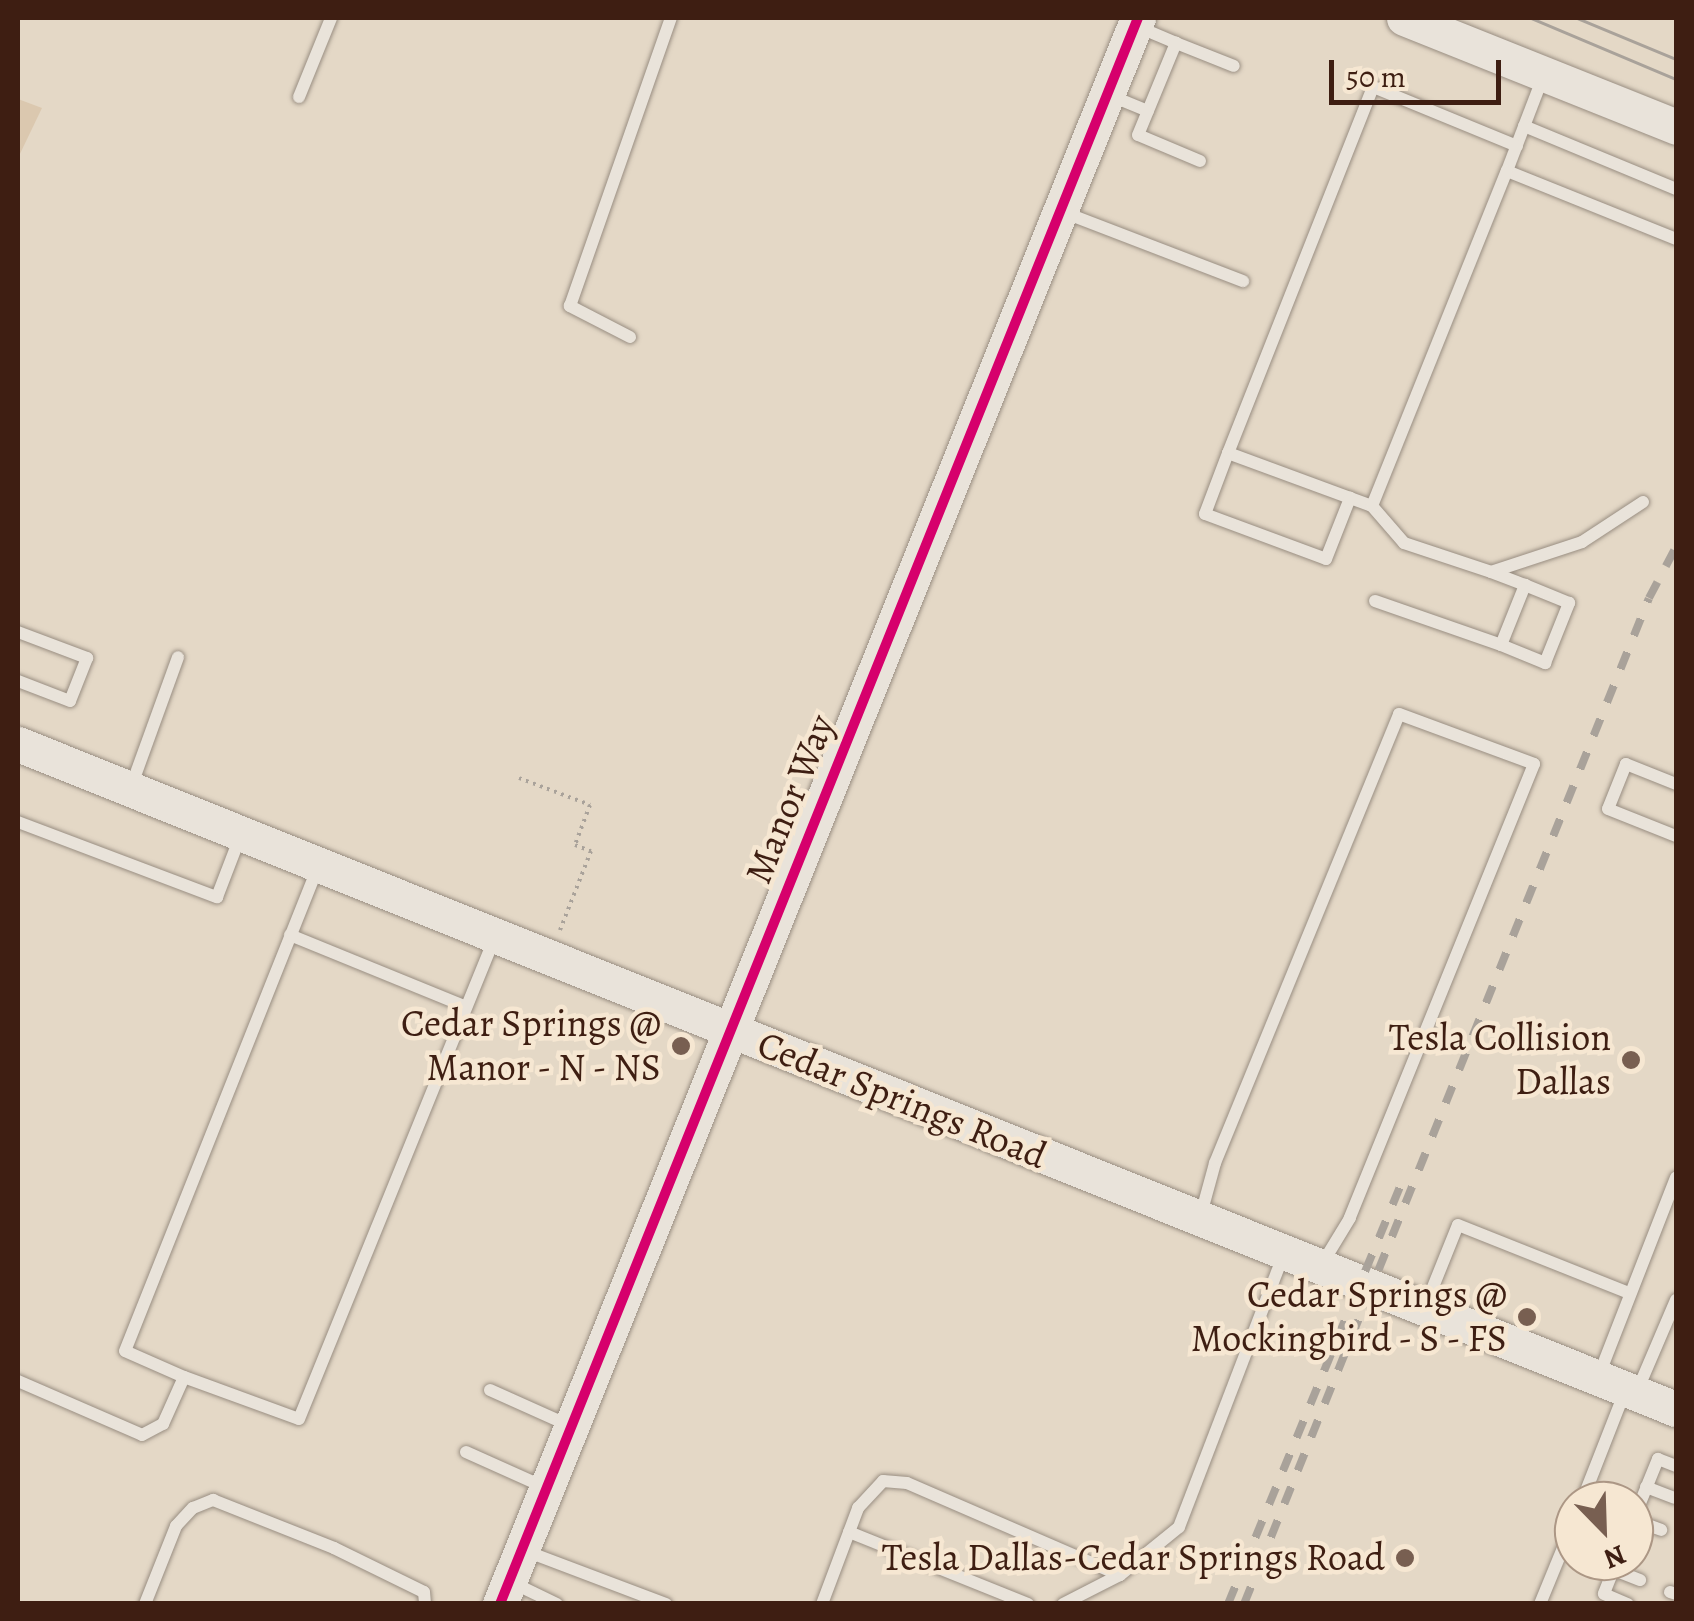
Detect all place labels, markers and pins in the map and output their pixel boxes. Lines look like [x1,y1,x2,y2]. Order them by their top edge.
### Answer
place label: Cedar Springs @ Manor - N - NS [401,1001,661,1090]
place label: Tesla Collision Dallas [1389,1015,1611,1104]
marker: Cedar Springs @ Manor - N - NS [670,1035,692,1057]
marker: Tesla Collision Dallas [1620,1049,1642,1071]
place label: Cedar Springs @ Mockingbird - S - FS [1188,1272,1507,1362]
marker: Cedar Springs @ Mockingbird - S - FS [1516,1306,1538,1328]
place label: Tesla Dallas-Cedar Springs Road [882,1535,1385,1581]
marker: Tesla Dallas-Cedar Springs Road [1394,1547,1416,1569]

